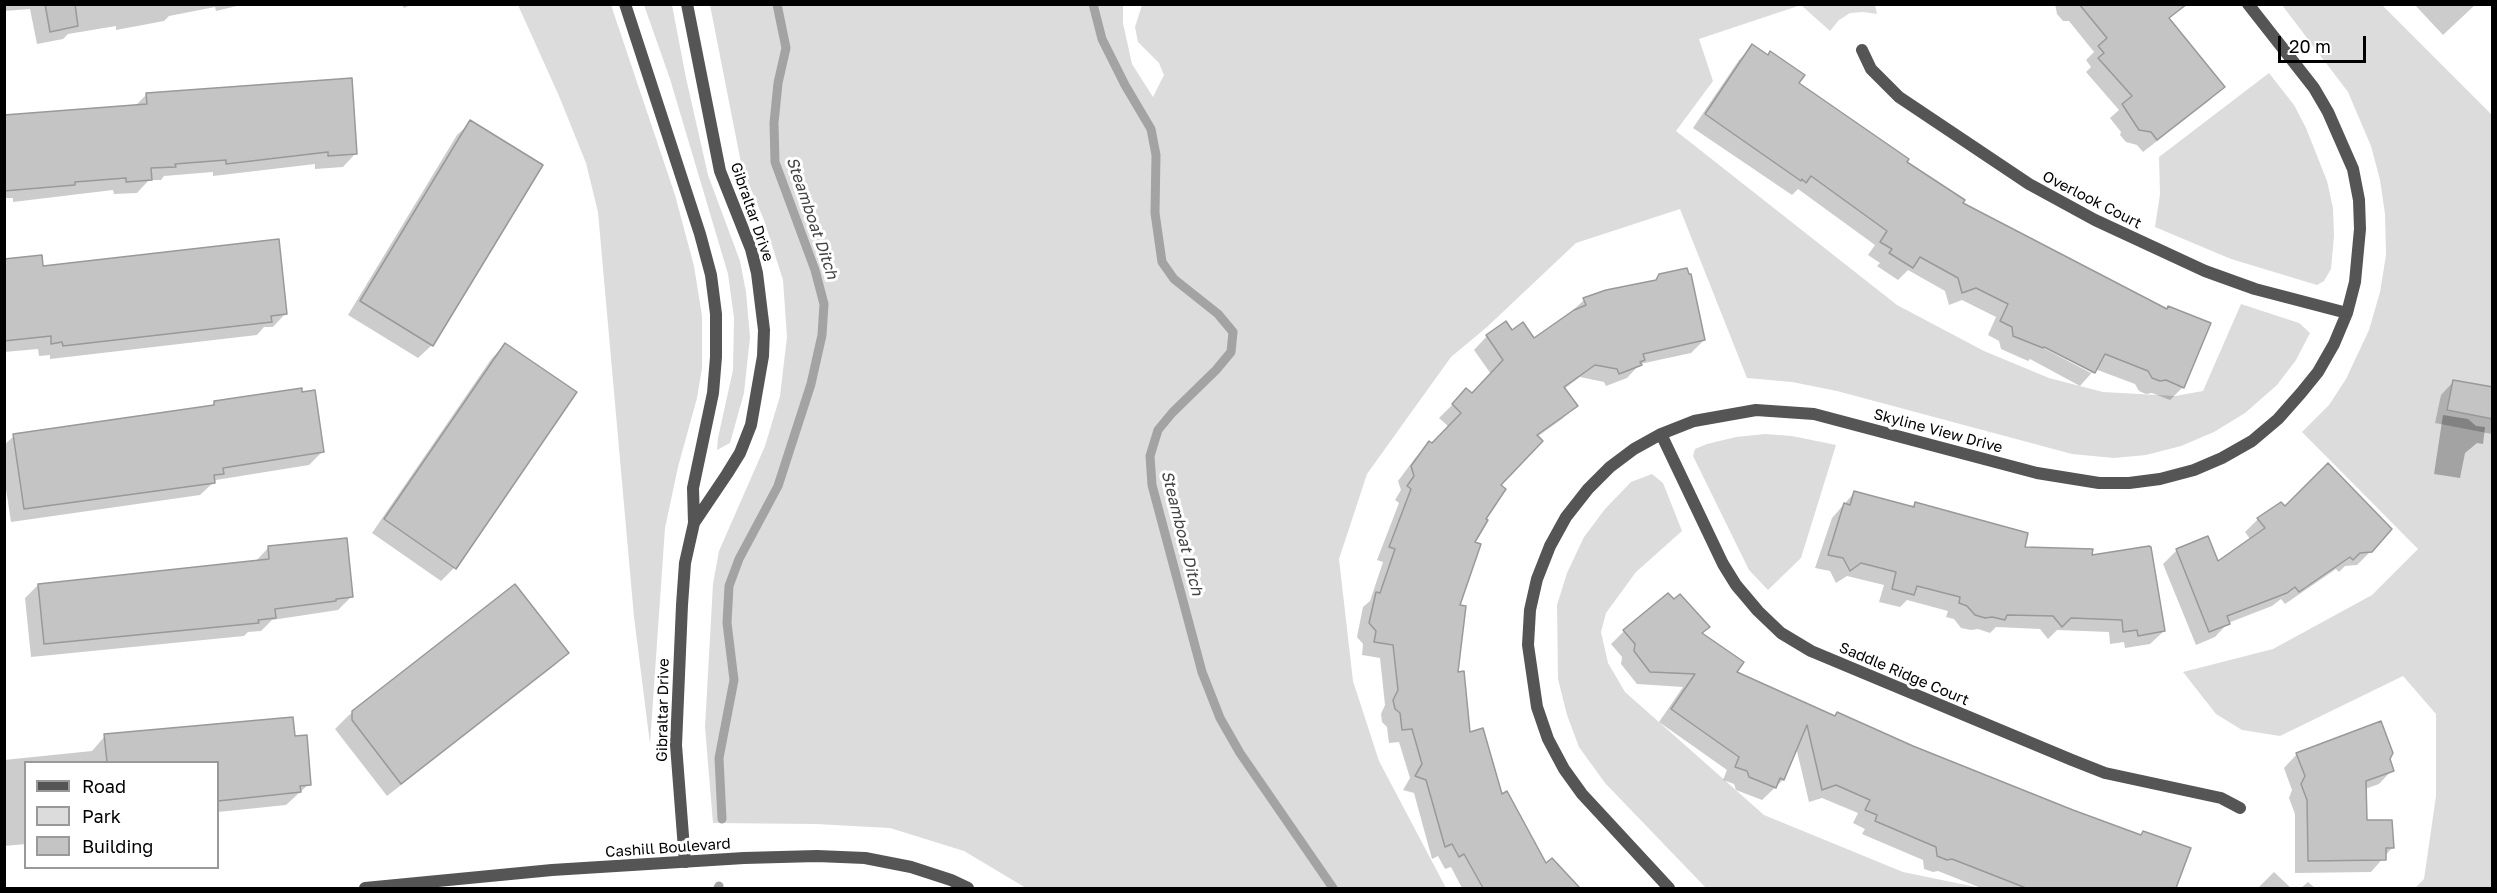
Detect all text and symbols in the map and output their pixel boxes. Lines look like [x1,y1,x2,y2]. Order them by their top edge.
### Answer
scale bar [2281,24,2370,62]
text: 20 m [2289,35,2331,57]
water label: Steamboat Ditch [782,154,842,282]
street label: Gibraltar Drive [727,160,777,264]
street label: Overlook Court [2039,167,2145,233]
street label: Skyline View Drive [1872,405,2004,457]
water label: Steamboat Ditch [1157,469,1207,597]
street label: Saddle Ridge Court [1836,639,1972,709]
street label: Gibraltar Drive [653,658,673,762]
legend [24,761,219,869]
text: Road [82,775,126,797]
text: Park [82,805,121,827]
text: Building [82,835,153,857]
street label: Cashill Boulevard [605,835,731,861]

